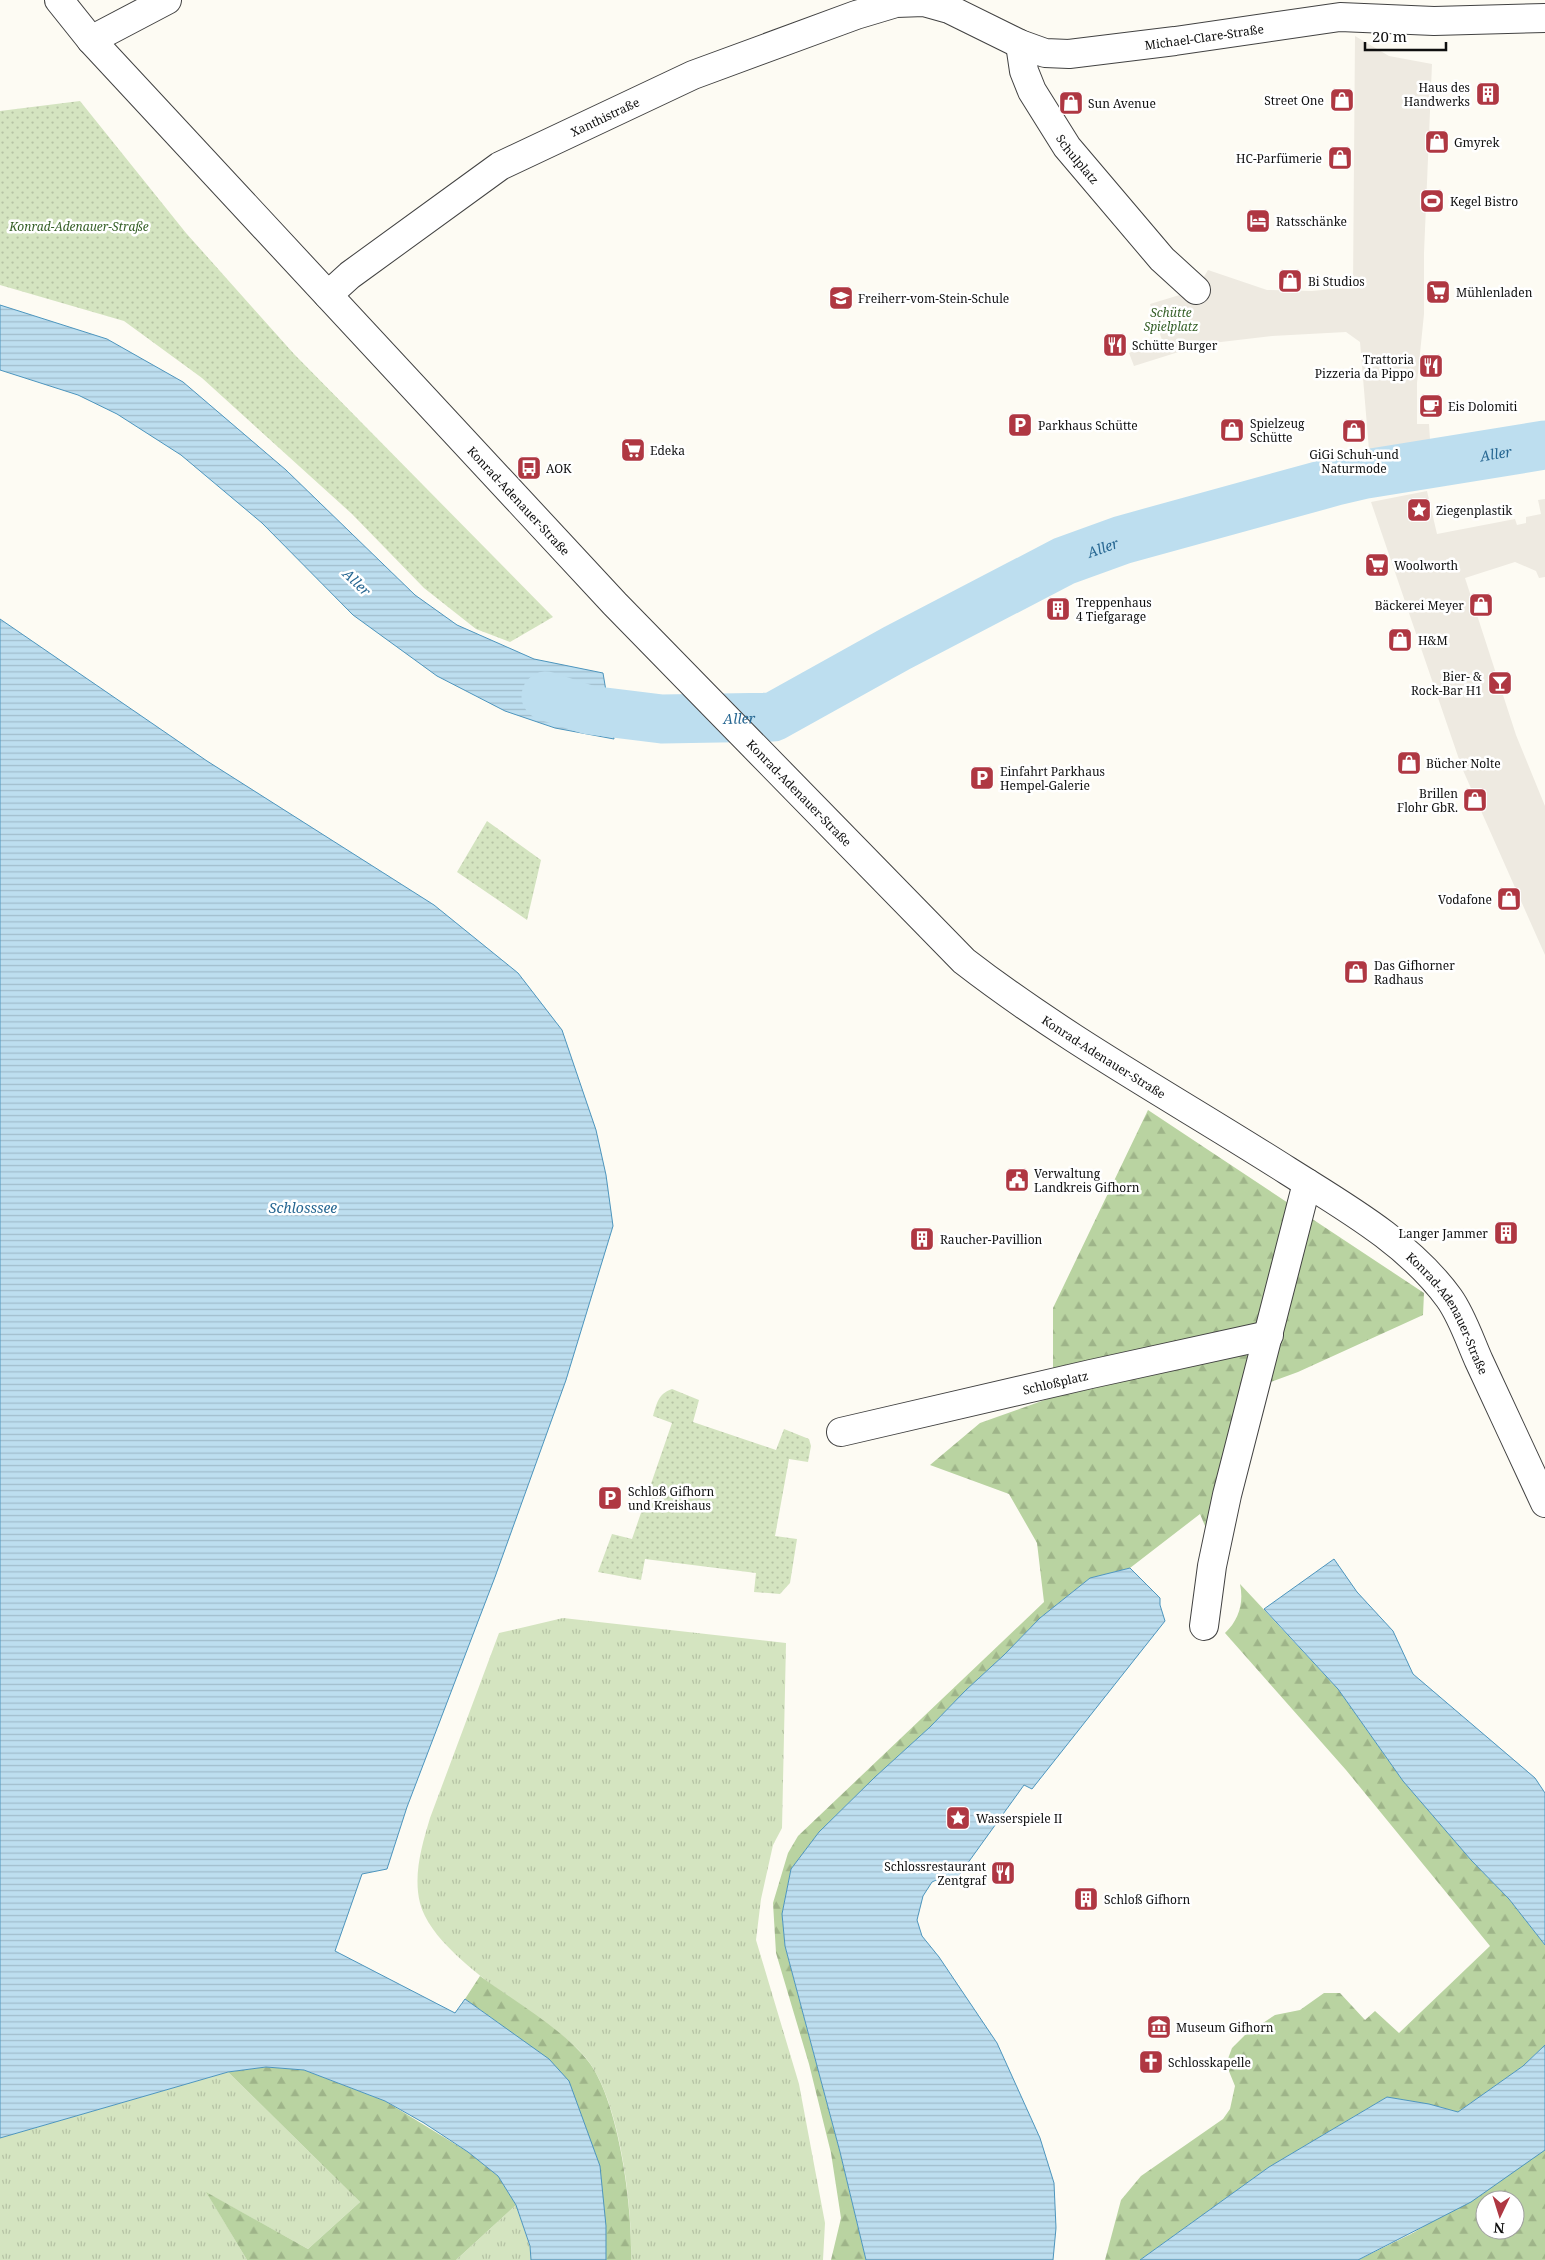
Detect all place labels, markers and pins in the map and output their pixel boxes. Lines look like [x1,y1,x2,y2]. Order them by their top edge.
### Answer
place label: Haus des Handwerks [1404,79,1470,110]
building icon: Haus des Handwerks [1475,81,1501,107]
shop icon: Street One [1329,87,1355,113]
shop icon: Sun Avenue [1058,90,1084,116]
place label: Street One [1264,92,1324,109]
place label: Sun Avenue [1088,95,1156,112]
shop icon: Gmyrek [1424,129,1450,155]
place label: Gmyrek [1454,134,1501,151]
shop icon: HC-Parfümerie [1327,145,1353,171]
place label: HC-Parfümerie [1236,150,1322,167]
sports icon: Kegel Bistro [1419,188,1445,214]
place label: Kegel Bistro [1450,193,1518,210]
hotel icon: Ratsschänke [1245,208,1271,234]
place label: Ratsschänke [1276,213,1347,230]
shop icon: Bi Studios [1277,268,1303,294]
place label: Bi Studios [1308,273,1365,290]
supermarket icon: Mühlenladen [1425,279,1451,305]
place label: Mühlenladen [1456,284,1533,301]
school or university icon: Freiherr-vom-Stein-Schule [828,285,854,311]
place label: Freiherr-vom-Stein-Schule [858,290,1009,307]
restaurant icon: Schütte Burger [1102,332,1128,358]
place label: Schütte Burger [1132,337,1218,354]
place label: Trattoria Pizzeria da Pippo [1315,351,1414,382]
restaurant icon: Trattoria Pizzeria da Pippo [1418,353,1444,379]
cafe icon: Eis Dolomiti [1418,393,1444,419]
place label: Eis Dolomiti [1448,398,1518,415]
parking icon: Parkhaus Schütte [1007,412,1033,438]
place label: Spielzeug Schütte [1250,415,1305,446]
place label: Parkhaus Schütte [1038,417,1138,434]
shop icon: Spielzeug Schütte [1219,417,1245,443]
shop icon: GiGi Schuh-und Naturmode [1341,418,1367,444]
supermarket icon: Edeka [620,437,646,463]
place label: Edeka [650,442,685,459]
place label: GiGi Schuh-und Naturmode [1309,446,1399,477]
bus stop icon: AOK [516,455,542,481]
place label: AOK [546,460,572,477]
place icon: Ziegenplastik [1406,497,1432,523]
place label: Ziegenplastik [1436,502,1513,519]
supermarket icon: Woolworth [1364,552,1390,578]
place label: Woolworth [1394,557,1459,574]
shop icon: Bäckerei Meyer [1468,592,1494,618]
place label: Treppenhaus 4 Tiefgarage [1076,594,1152,625]
building icon: Treppenhaus 4 Tiefgarage [1045,596,1071,622]
place label: Bäckerei Meyer [1375,597,1464,614]
shop icon: H&M [1387,627,1413,653]
place label: H&M [1418,632,1448,649]
place label: Bier- & Rock-Bar H1 [1411,668,1482,699]
bar icon: Bier- & Rock-Bar H1 [1487,670,1513,696]
shop icon: Bücher Nolte [1396,750,1422,776]
place label: Bücher Nolte [1426,755,1501,772]
place label: Einfahrt Parkhaus Hempel-Galerie [1000,763,1105,794]
parking icon: Einfahrt Parkhaus Hempel-Galerie [969,765,995,791]
place label: Brillen Flohr GbR. [1397,785,1458,816]
shop icon: Brillen Flohr GbR. [1462,787,1488,813]
shop icon: Vodafone [1496,886,1522,912]
place label: Vodafone [1438,891,1492,908]
place label: Das Gifhorner Radhaus [1374,957,1455,988]
shop icon: Das Gifhorner Radhaus [1343,959,1369,985]
place label: Verwaltung Landkreis Gifhorn [1034,1165,1140,1196]
public building icon: Verwaltung Landkreis Gifhorn [1004,1167,1030,1193]
building icon: Langer Jammer [1493,1220,1519,1246]
place label: Langer Jammer [1399,1225,1488,1242]
building icon: Raucher-Pavillion [909,1226,935,1252]
place label: Raucher-Pavillion [940,1231,1043,1248]
place label: Schloß Gifhorn und Kreishaus [628,1483,715,1514]
parking icon: Schloß Gifhorn und Kreishaus [597,1485,623,1511]
place icon: Wasserspiele II [945,1805,971,1831]
place label: Wasserspiele II [976,1810,1063,1827]
place label: Schlossrestaurant Zentgraf [884,1858,988,1889]
restaurant icon: Schlossrestaurant Zentgraf [990,1860,1016,1886]
building icon: Schloß Gifhorn [1073,1886,1099,1912]
place label: Schloß Gifhorn [1104,1891,1191,1908]
museum icon: Museum Gifhorn [1146,2014,1172,2040]
place label: Museum Gifhorn [1176,2019,1274,2036]
church icon: Schlosskapelle [1138,2049,1164,2075]
place label: Schlosskapelle [1168,2054,1251,2071]

